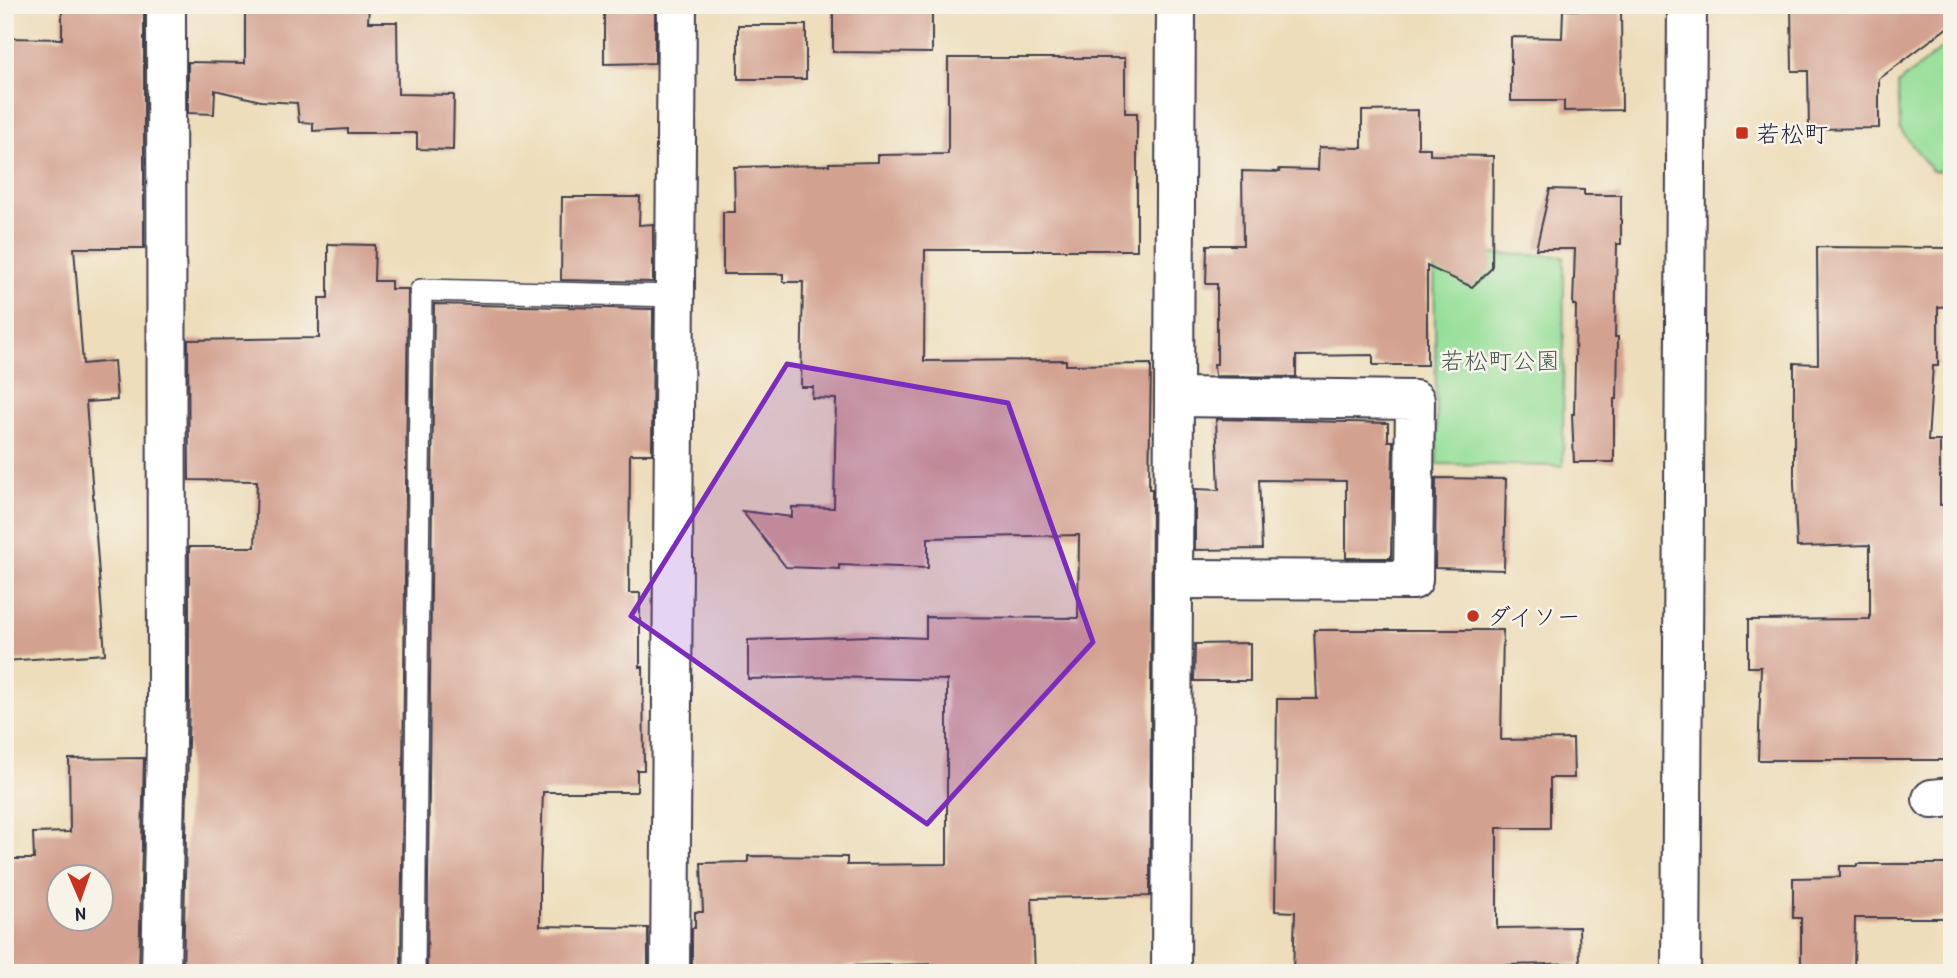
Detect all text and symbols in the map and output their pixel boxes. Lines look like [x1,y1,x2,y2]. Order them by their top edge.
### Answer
place label: 若松町 [1756,117,1828,149]
marker: 若松町 [1734,125,1750,141]
park label: 若松町公園 [1440,344,1560,376]
place label: ダイソー [1487,600,1581,632]
marker: ダイソー [1465,608,1481,624]
north arrow [46,862,116,932]
text: N [75,902,86,928]

